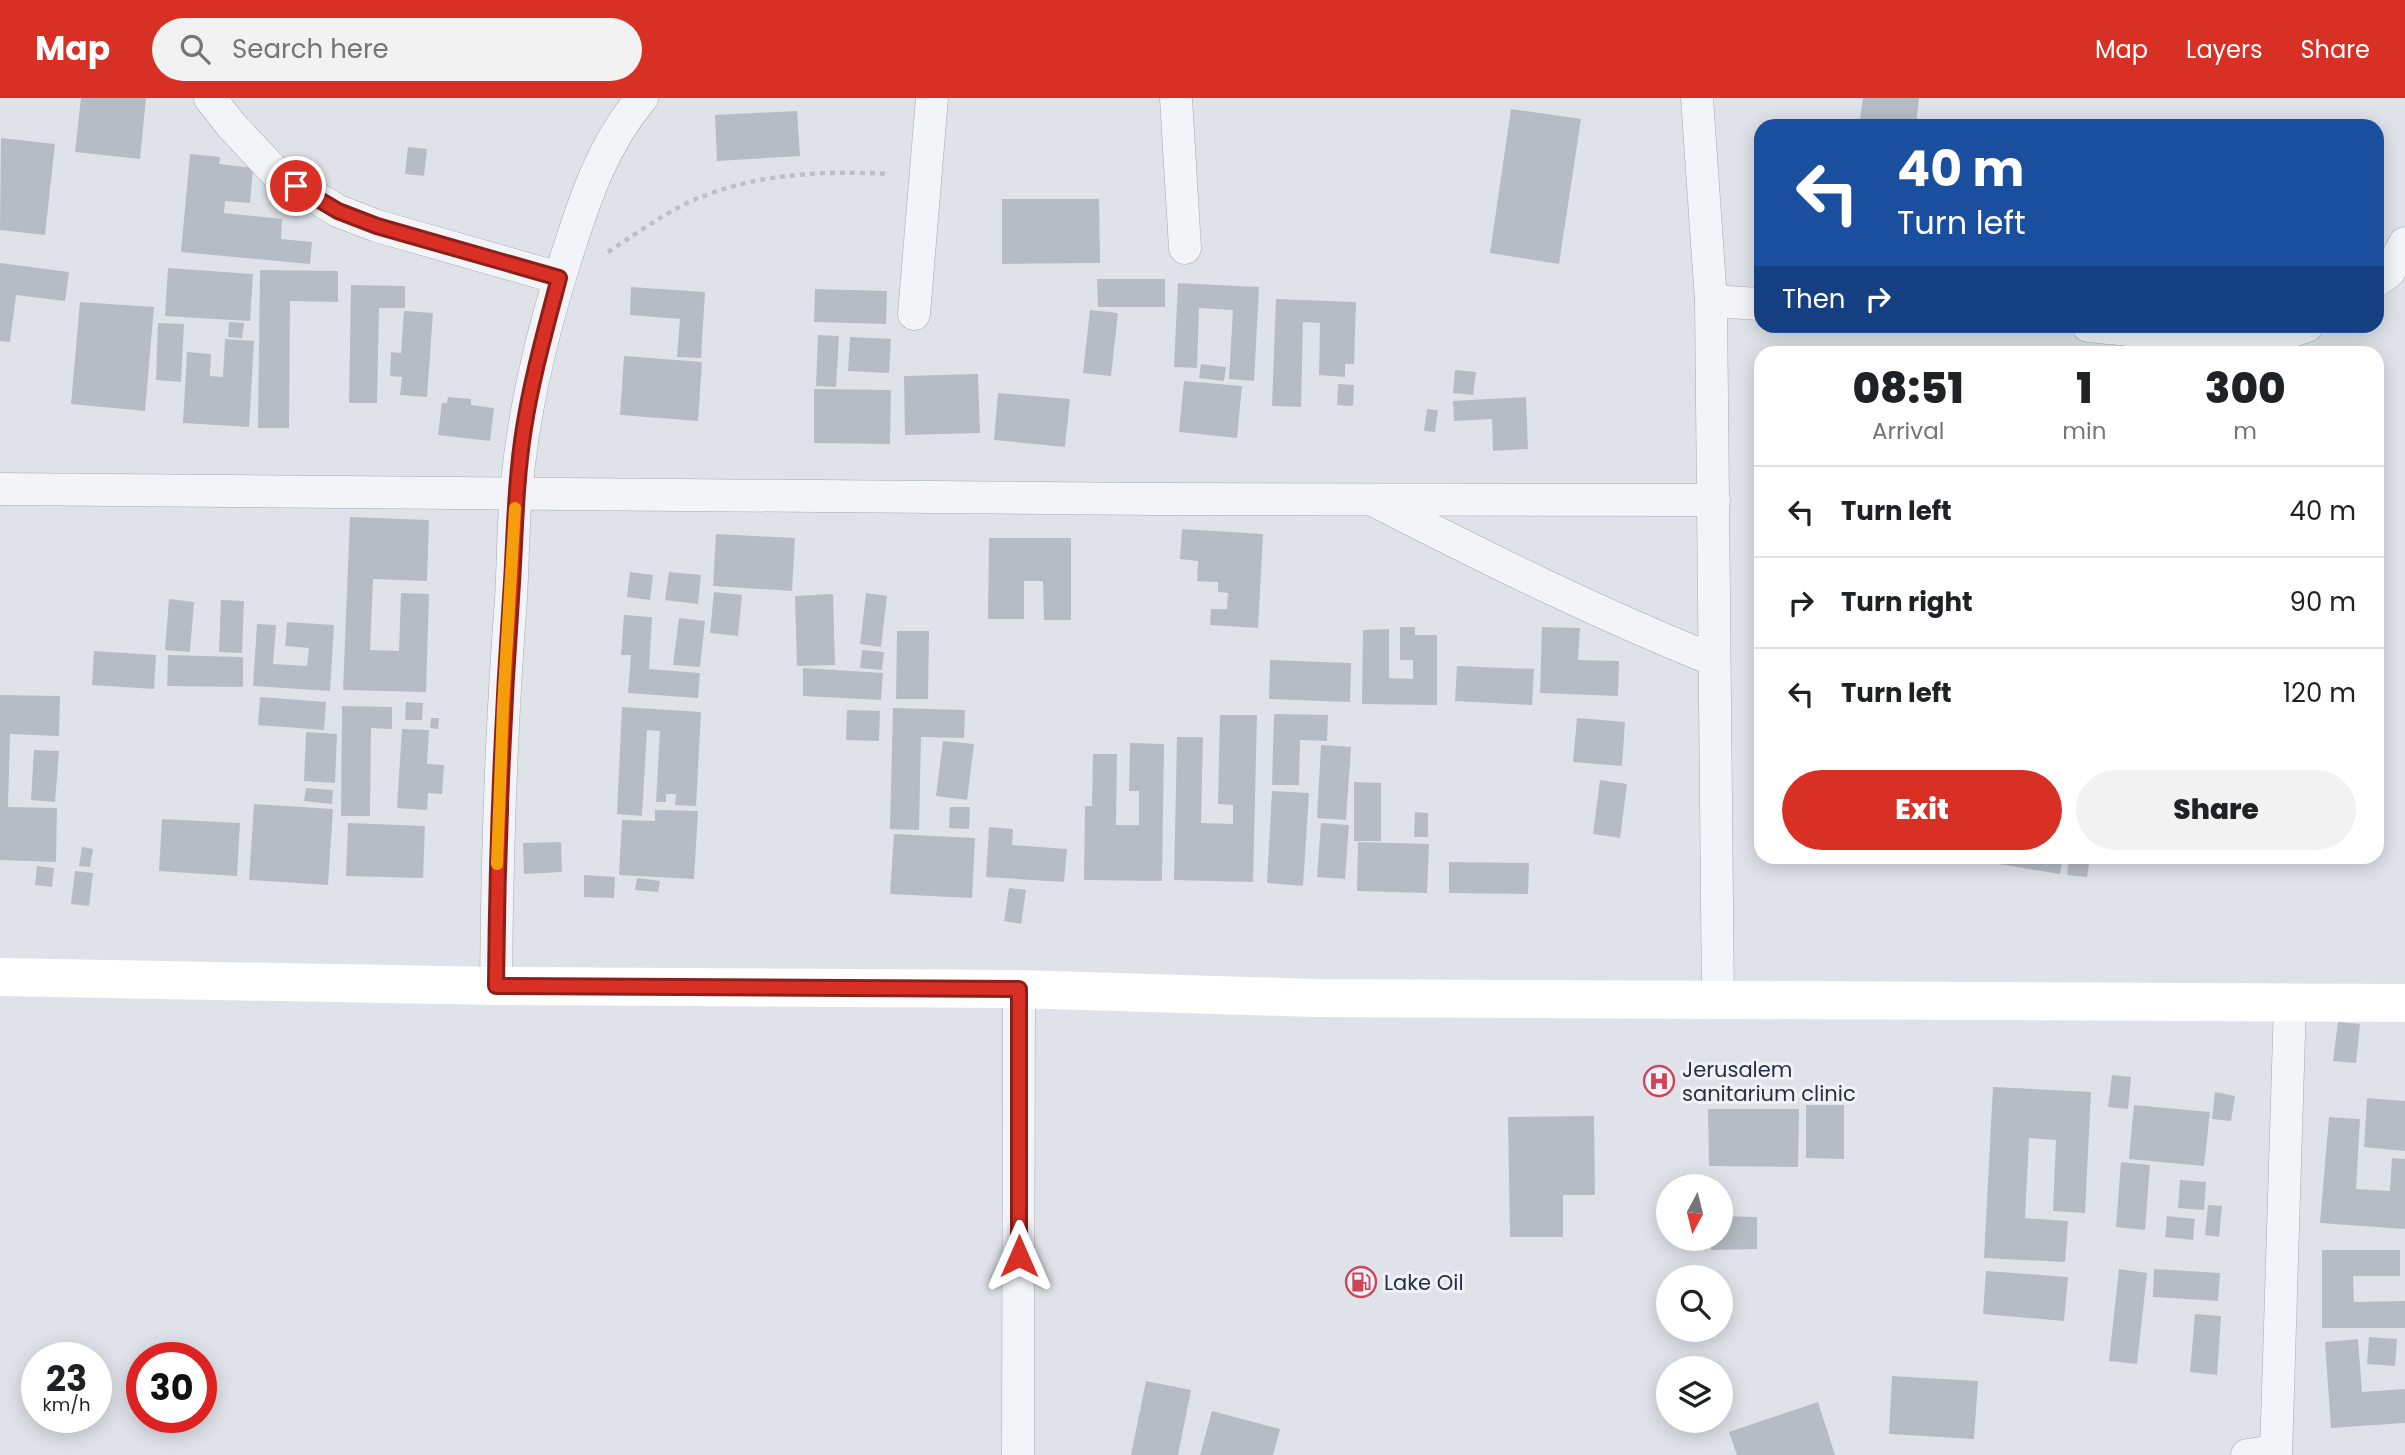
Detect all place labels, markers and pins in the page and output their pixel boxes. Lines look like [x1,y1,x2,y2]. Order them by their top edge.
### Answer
pin [266,156,326,216]
place label: Jerusalem sanitarium clinic [1682,1055,1856,1108]
hospital icon: Jerusalem sanitarium clinic [1642,1064,1676,1098]
fuel station icon: Lake Oil [1344,1265,1378,1299]
place label: Lake Oil [1384,1268,1464,1297]

